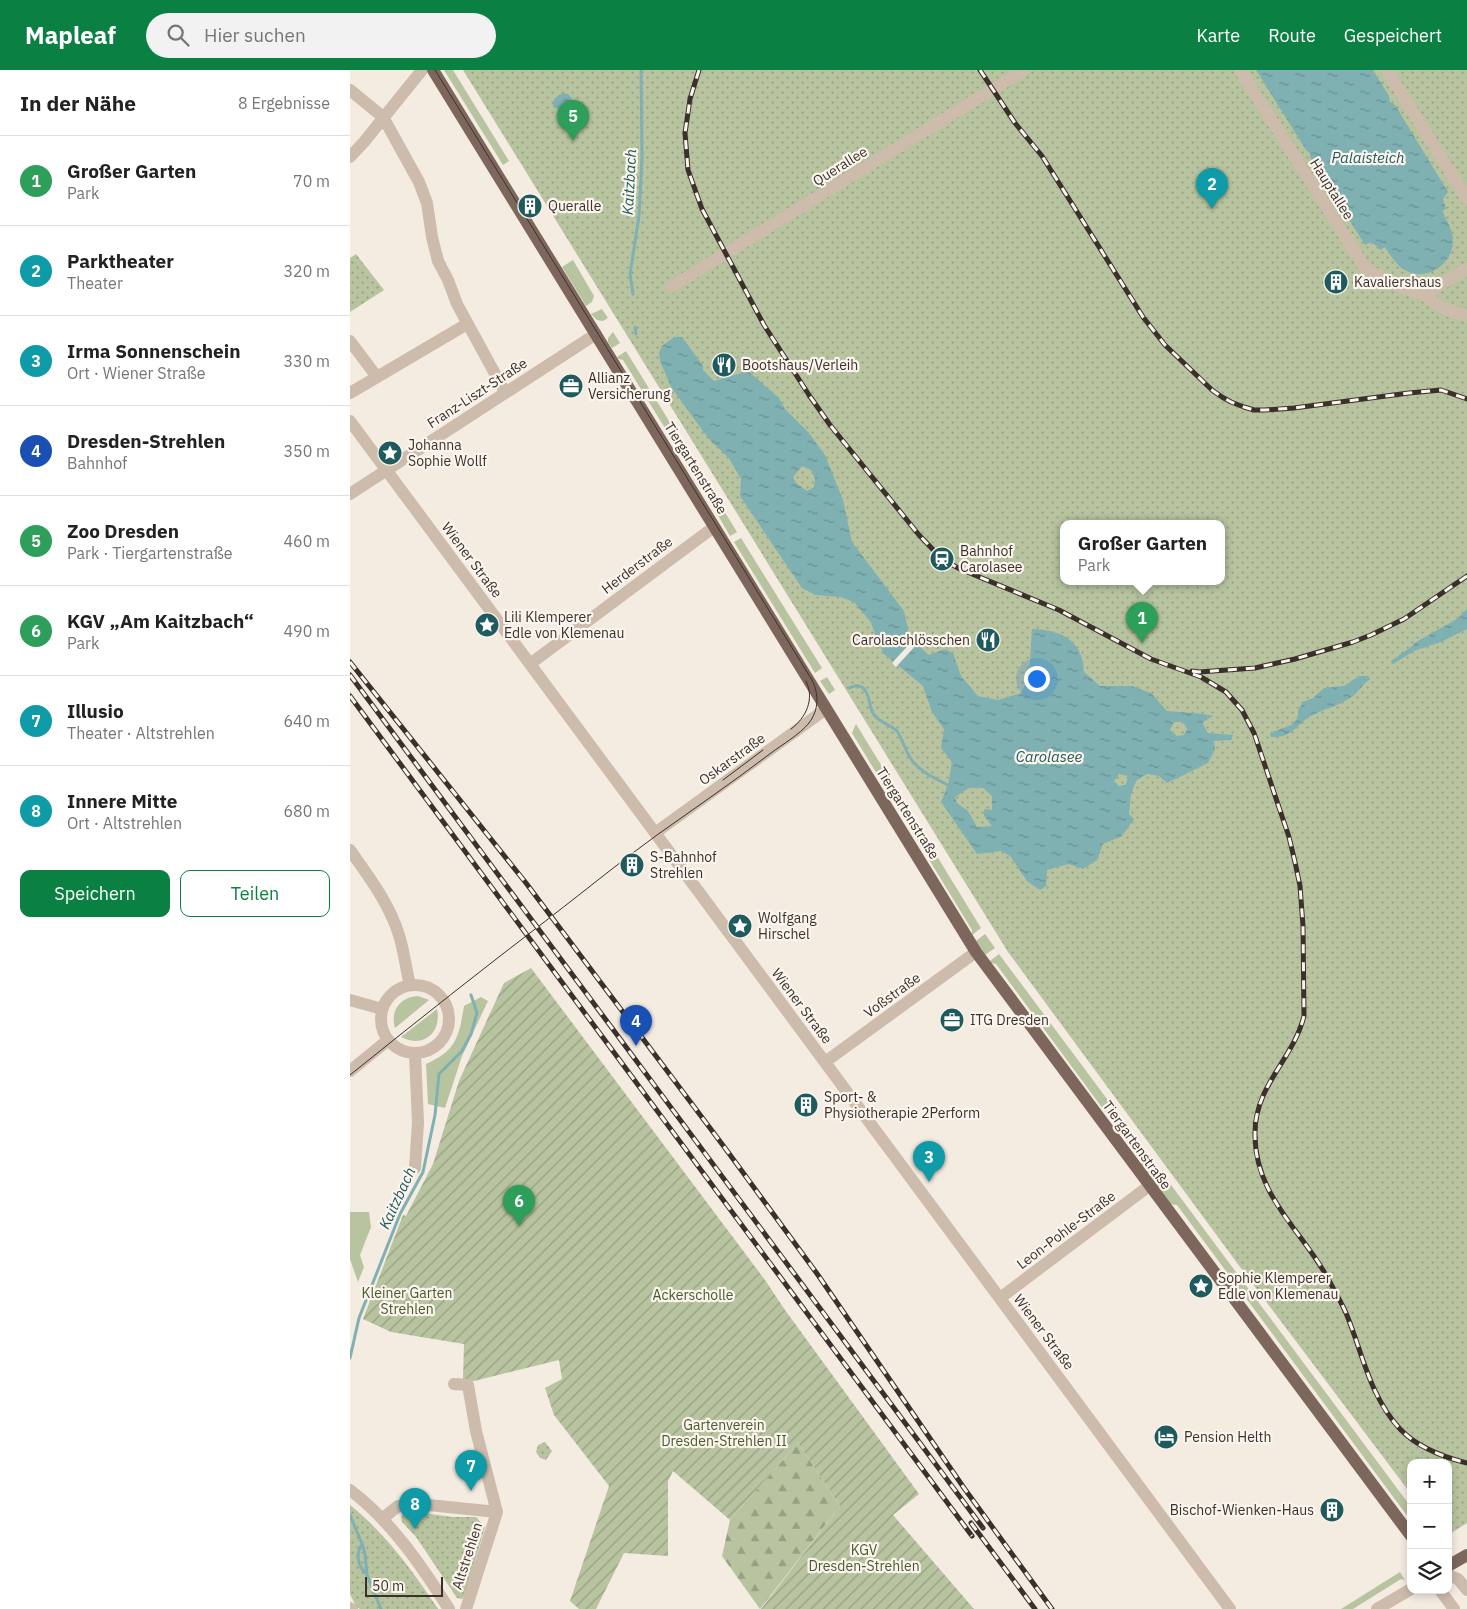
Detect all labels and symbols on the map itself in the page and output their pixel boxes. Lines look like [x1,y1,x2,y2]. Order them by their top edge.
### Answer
pin: 5 [557,100,589,141]
street label: Querallee [809,142,871,190]
water label: Palaisteich [1332,148,1404,167]
water label: Kaitzbach [618,149,640,215]
street label: Hauptallee [1306,155,1358,223]
pin: 2 [1196,168,1228,209]
building icon: Queralle [517,193,543,219]
place label: Queralle [548,197,602,215]
building icon: Kavaliershaus [1323,269,1349,295]
place label: Kavaliershaus [1354,273,1442,291]
restaurant icon: Bootshaus/Verleih [711,352,737,378]
street label: Franz-Liszt-Straße [424,354,531,432]
place label: Bootshaus/Verleih [742,356,858,374]
place label: Allianz Versicherung [588,369,671,403]
office icon: Allianz Versicherung [558,373,584,399]
street label: Tiergartenstraße [660,419,732,518]
place label: Johanna Sophie Wollf [408,436,487,470]
place icon: Johanna Sophie Wollf [377,440,403,466]
street label: Wiener Straße [438,519,506,602]
street label: Herderstraße [598,532,676,598]
place label: Bahnhof Carolasee [960,542,1023,576]
station icon: Bahnhof Carolasee [929,546,955,572]
pin: 1 [1126,602,1158,643]
place label: Lili Klemperer Edle von Klemenau [504,608,624,642]
place icon: Lili Klemperer Edle von Klemenau [474,612,500,638]
restaurant icon: Carolaschlösschen [975,627,1001,653]
place label: Carolaschlösschen [852,631,970,649]
your location [1024,666,1050,692]
street label: Oskarstraße [695,729,769,789]
water label: Carolasee [1016,747,1083,766]
street label: Tiergartenstraße [872,764,944,863]
place label: S-Bahnhof Strehlen [650,848,717,882]
building icon: S-Bahnhof Strehlen [619,852,645,878]
place label: Wolfgang Hirschel [758,909,817,943]
place icon: Wolfgang Hirschel [727,913,753,939]
street label: Wiener Straße [768,965,836,1048]
street label: Voßstraße [860,968,924,1022]
pin: 4 [620,1005,652,1046]
office icon: ITG Dresden [939,1007,965,1033]
place label: ITG Dresden [970,1011,1049,1029]
place label: Sport- & Physiotherapie 2Perform [824,1088,980,1122]
building icon: Sport- & Physiotherapie 2Perform [793,1092,819,1118]
street label: Tiergartenstraße [1099,1097,1175,1193]
pin: 3 [913,1141,945,1182]
water label: Kaitzbach [374,1164,420,1232]
pin: 6 [503,1185,535,1226]
street label: Leon-Pohle-Straße [1013,1187,1119,1273]
place label: Sophie Klemperer Edle von Klemenau [1218,1269,1338,1303]
place icon: Sophie Klemperer Edle von Klemenau [1188,1273,1214,1299]
park label: Kleiner Garten Strehlen [362,1284,452,1318]
park label: Ackerscholle [653,1286,734,1304]
street label: Wiener Straße [1010,1291,1078,1374]
park label: Gartenverein Dresden-Strehlen II [661,1416,787,1450]
hotel icon: Pension Helth [1153,1424,1179,1450]
place label: Pension Helth [1184,1428,1271,1446]
pin: 7 [455,1450,487,1491]
pin: 8 [399,1488,431,1529]
building icon: Bischof-Wienken-Haus [1319,1497,1345,1523]
place label: Bischof-Wienken-Haus [1170,1501,1314,1519]
street label: Altstrehlen [448,1520,486,1592]
park label: KGV Dresden-Strehlen [808,1541,920,1575]
scale bar [365,1574,442,1597]

